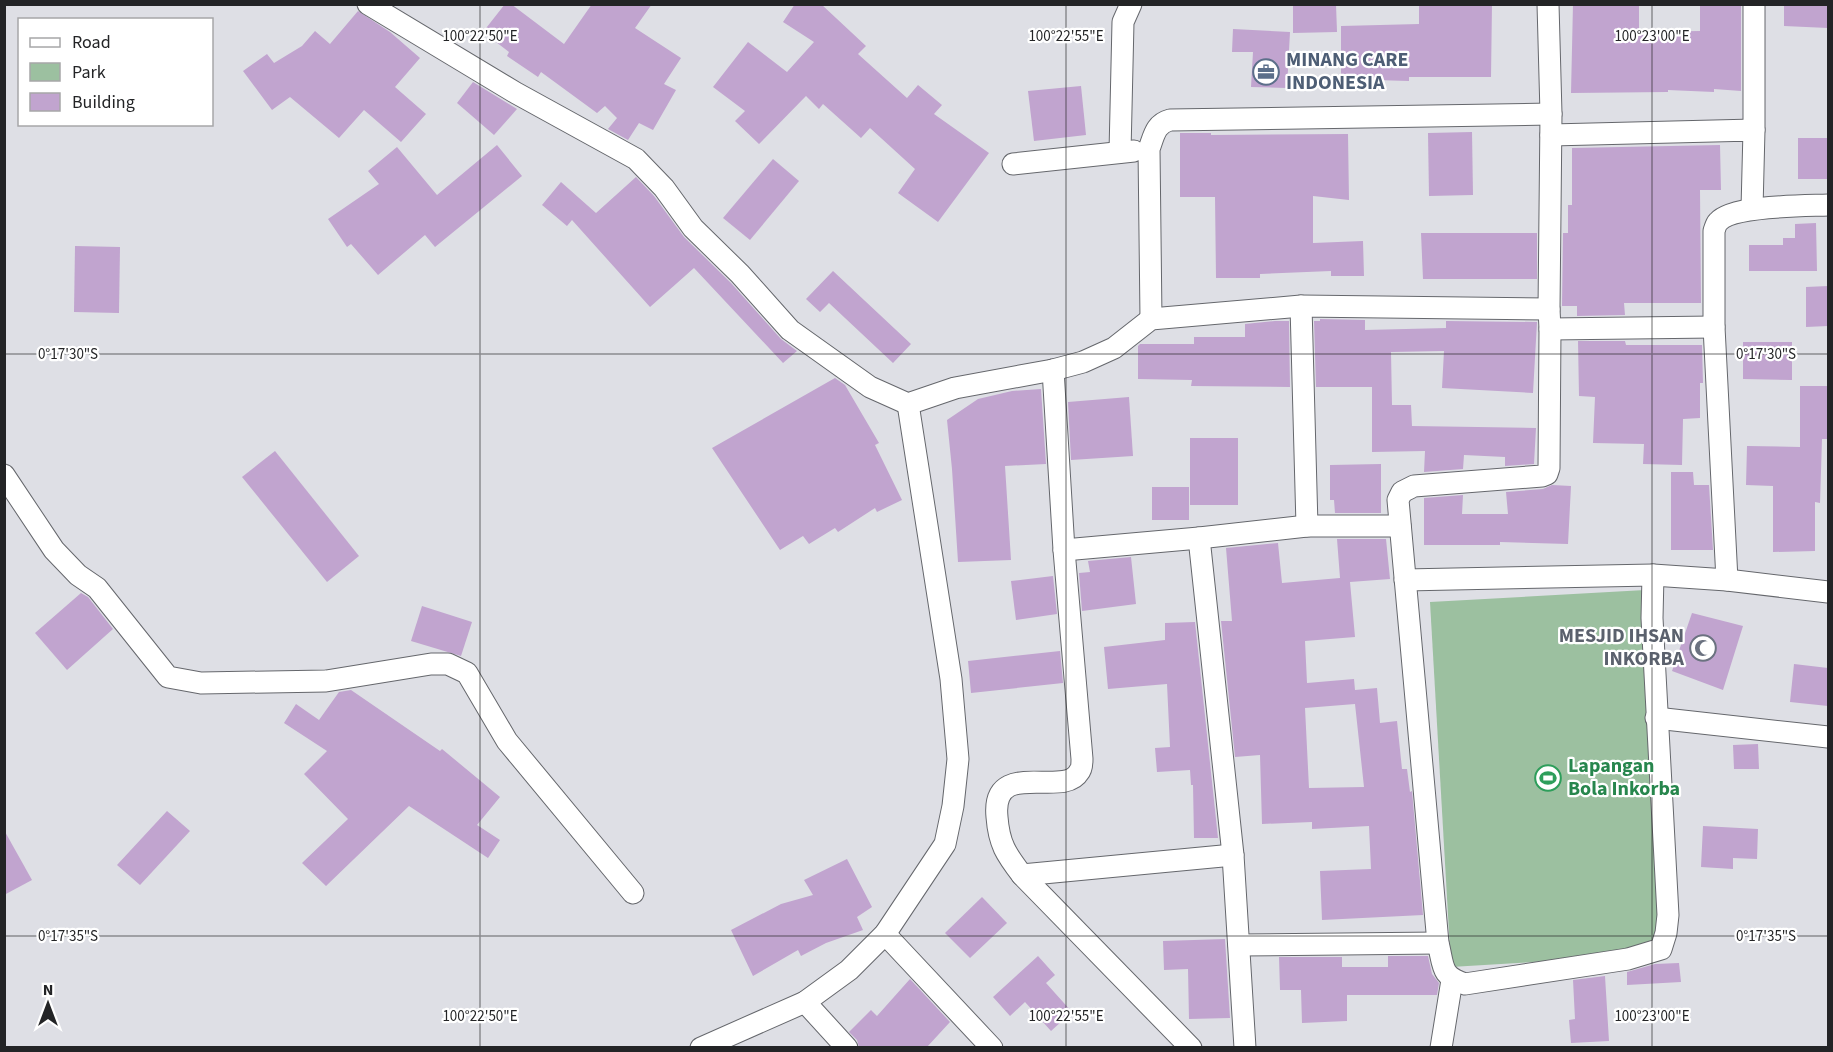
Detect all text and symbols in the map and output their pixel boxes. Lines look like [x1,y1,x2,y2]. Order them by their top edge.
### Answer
legend [18,18,213,126]
text: 100°22'50"E [442,26,518,47]
text: 100°22'55"E [1028,26,1104,47]
text: 100°23'00"E [1614,26,1690,47]
text: Road [72,30,111,55]
place label: MINANG CARE INDONESIA [1286,46,1408,97]
office icon: MINANG CARE INDONESIA [1251,57,1281,87]
text: Park [72,60,106,85]
text: Building [72,90,135,115]
text: 0°17'30"S [38,344,98,365]
text: 0°17'30"S [1736,344,1796,365]
place label: MESJID IHSAN INKORBA [1559,622,1685,673]
mosque icon: MESJID IHSAN INKORBA [1688,633,1718,663]
place label: Lapangan Bola Inkorba [1568,752,1680,803]
sports icon: Lapangan Bola Inkorba [1533,763,1563,793]
text: 0°17'35"S [38,926,98,947]
text: 0°17'35"S [1736,926,1796,947]
north arrow [18,974,78,1034]
text: N [43,979,53,1001]
text: 100°22'50"E [442,1006,518,1027]
text: 100°22'55"E [1028,1006,1104,1027]
text: 100°23'00"E [1614,1006,1690,1027]

